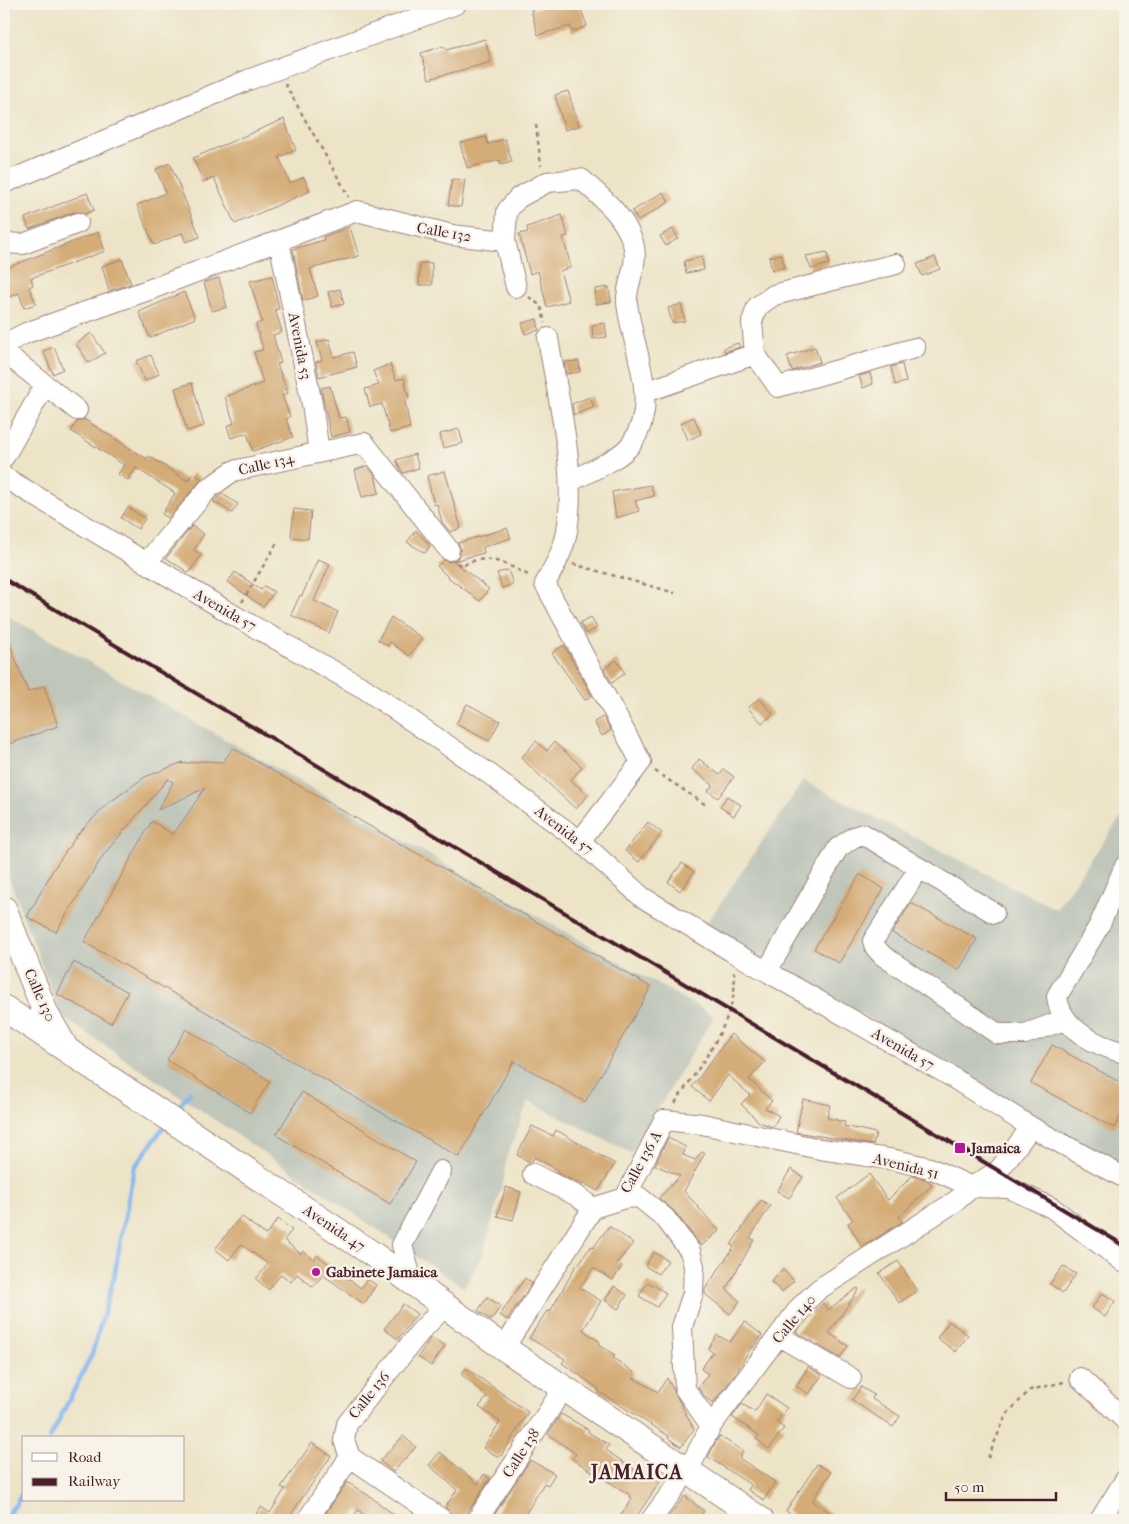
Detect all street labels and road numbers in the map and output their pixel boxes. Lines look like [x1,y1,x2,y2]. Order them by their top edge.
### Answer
street label: Calle 132 [415,218,473,246]
street label: Avenida 53 [284,310,315,381]
street label: Calle 134 [237,449,297,479]
street label: Avenida 57 [190,584,259,635]
street label: Avenida 57 [530,801,597,858]
street label: Calle 130 [20,966,60,1024]
street label: Avenida 57 [868,1023,937,1074]
street label: Calle 136 A [617,1127,666,1196]
street label: Avenida 51 [870,1149,941,1183]
street label: Avenida 47 [299,1200,368,1255]
street label: Calle 140 [768,1291,820,1347]
street label: Calle 136 [345,1367,394,1422]
street label: Calle 138 [498,1425,544,1481]

